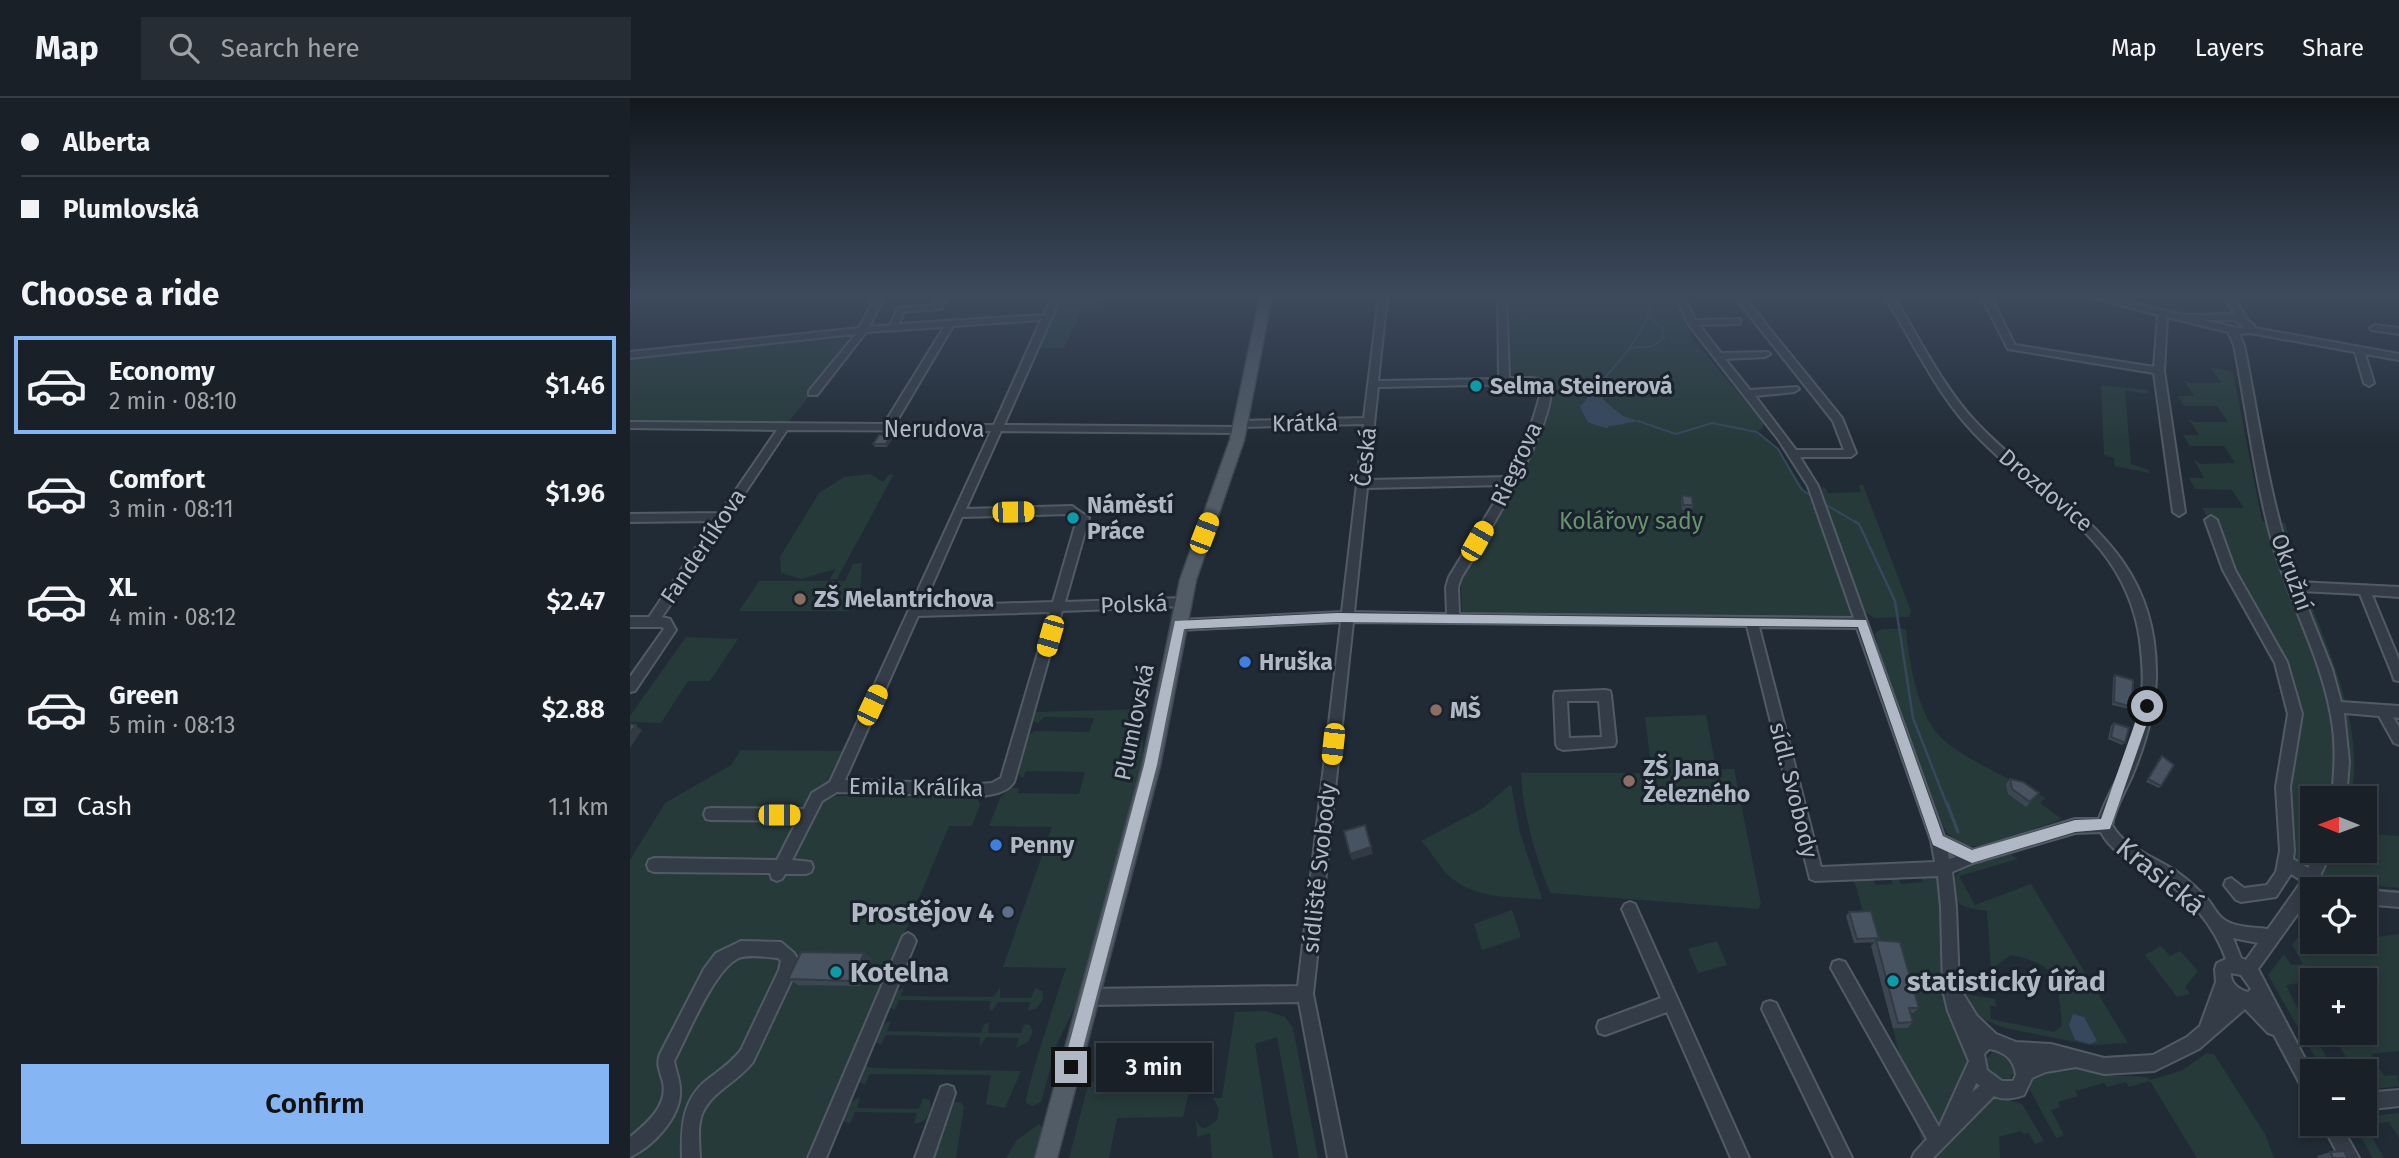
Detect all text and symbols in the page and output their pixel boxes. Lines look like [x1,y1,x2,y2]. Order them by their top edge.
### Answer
search box [141,17,631,80]
text: Map [35,28,99,68]
icon: search [165,29,203,67]
text: Search here [221,33,360,64]
text: Map [2111,34,2157,62]
text: Layers [2195,34,2264,62]
text: Share [2302,34,2364,62]
text: Alberta [63,127,150,158]
text: Plumlovská [63,194,199,225]
text: Choose a ride [21,275,219,313]
icon: car [25,354,88,417]
text: Economy [109,356,215,387]
text: $1.46 [545,370,605,401]
place label: Selma Steinerová [1490,372,1673,400]
marker: Selma Steinerová [1468,378,1484,394]
text: 2 min · 08:10 [109,387,237,415]
street label: Krátká [1272,408,1338,438]
street label: Nerudova [883,415,985,443]
street label: Riegrova [1484,417,1548,511]
street label: Česká [1347,426,1382,488]
street label: Drozdovice [1993,443,2099,537]
icon: car [25,462,88,525]
text: Comfort [109,464,205,495]
text: $1.96 [545,478,605,509]
street label: Fanderlíkova [654,483,752,609]
place label: Náměstí Práce [1087,491,1174,545]
text: 3 min · 08:11 [109,495,234,523]
car [992,501,1035,523]
park label: Kolářovy sady [1559,507,1704,535]
marker: Náměstí Práce [1065,510,1081,526]
car [1187,510,1222,556]
car [1458,518,1497,564]
street label: Okružní [2265,530,2319,614]
icon: car [25,570,88,633]
text: XL [109,572,137,603]
place label: ZŠ Melantrichova [814,584,994,613]
text: $2.47 [546,586,605,617]
street label: Polská [1100,589,1168,619]
marker: ZŠ Melantrichova [792,591,808,607]
text: 4 min · 08:12 [109,603,236,631]
car [1035,613,1066,659]
place label: Hruška [1259,648,1333,676]
marker: Hruška [1237,654,1253,670]
street label: Plumlovská [1108,661,1160,783]
icon: car [25,678,88,741]
text: Green [109,680,179,711]
car [854,682,891,728]
route start [2131,690,2163,722]
text: $2.88 [542,694,605,725]
place label: MŠ [1450,695,1481,724]
marker: MŠ [1428,702,1444,718]
text: 5 min · 08:13 [109,711,236,739]
street label: sídl. Svobody [1764,719,1825,861]
car [1321,722,1346,766]
place label: ZŠ Jana Železného [1643,753,1750,808]
street label: Emila Králíka [848,772,984,802]
marker: ZŠ Jana Železného [1621,773,1637,789]
street label: sídliště Svobody [1296,781,1342,954]
north arrow [2300,786,2376,863]
map controls [2300,786,2377,1136]
icon: cash [21,788,59,826]
text: Cash [77,791,133,822]
text: 1.1 km [548,793,609,821]
car [759,805,801,826]
place label: Penny [1010,831,1075,859]
street label: Krasická [2110,831,2212,922]
marker: Penny [988,837,1004,853]
button: locate [2300,877,2377,954]
place label: Prostějov 4 [851,896,994,929]
marker: Prostějov 4 [1000,904,1016,920]
place label: Kotelna [850,956,949,989]
marker: Kotelna [828,964,844,980]
place label: statistický úřad [1907,965,2106,998]
button: + [2300,968,2377,1045]
marker: statistický úřad [1885,973,1901,989]
callout: 3 min [1096,1042,1211,1091]
route end [1055,1051,1087,1083]
text: 3 min [1126,1053,1182,1081]
button: − [2300,1059,2377,1136]
button: Confirm [21,1064,609,1144]

